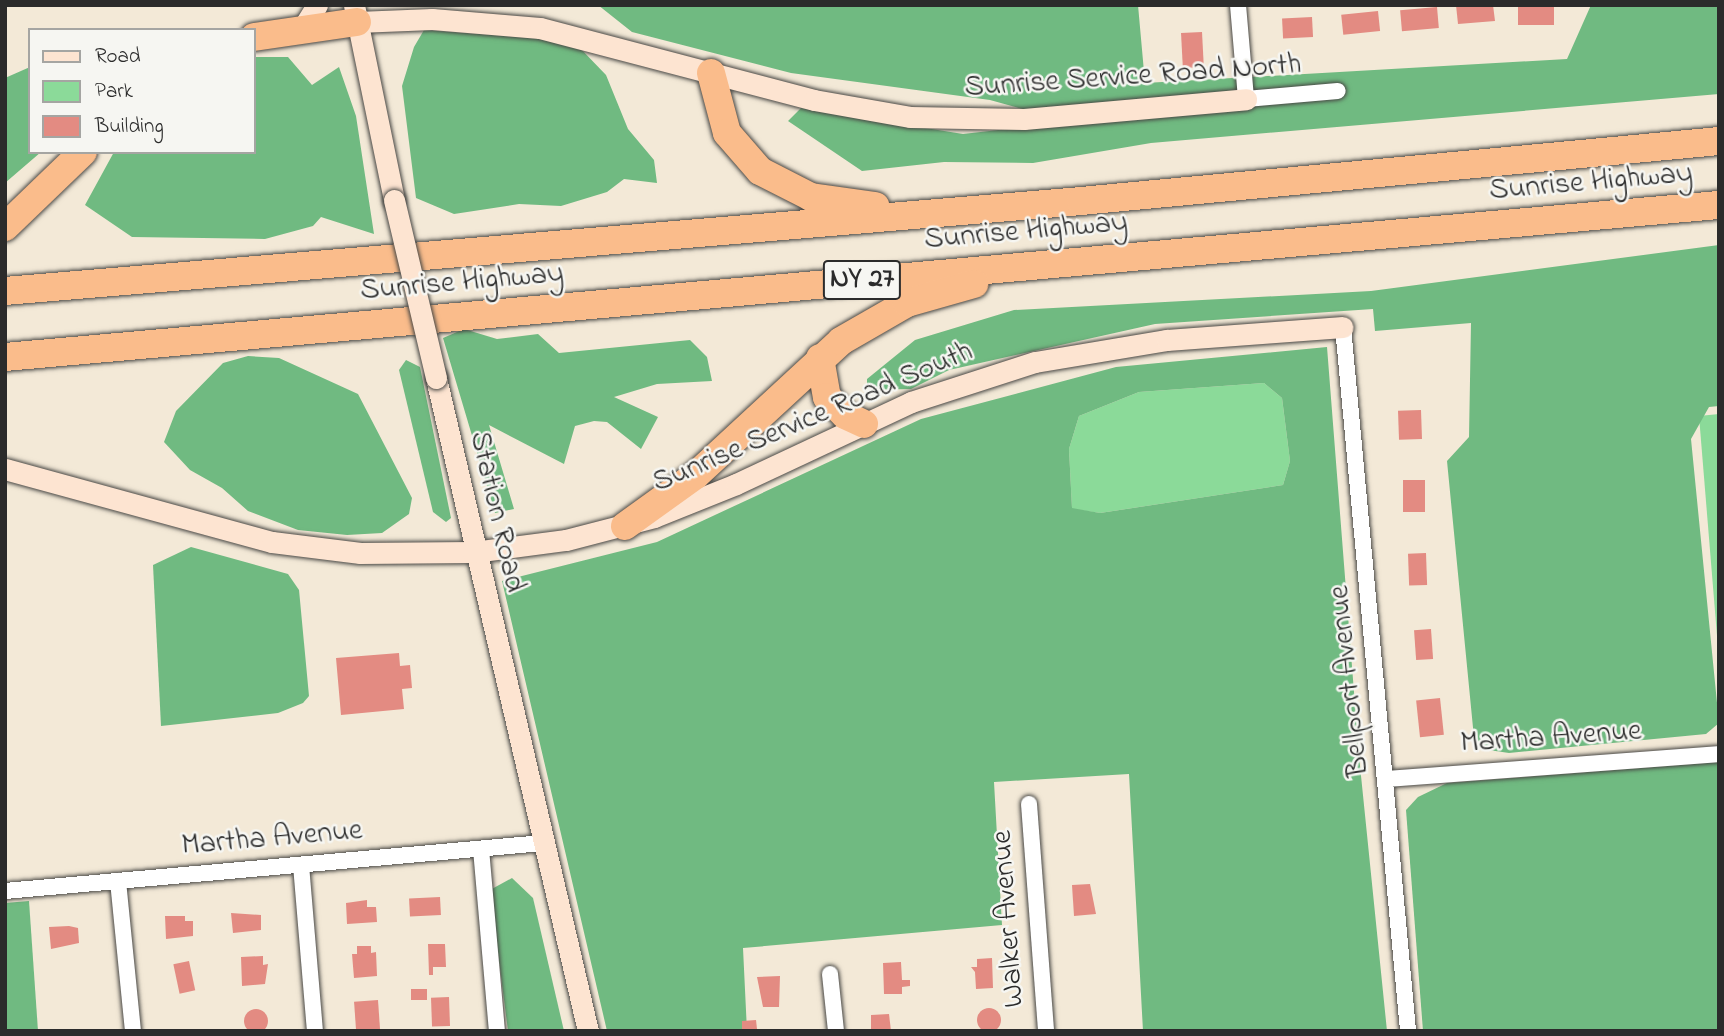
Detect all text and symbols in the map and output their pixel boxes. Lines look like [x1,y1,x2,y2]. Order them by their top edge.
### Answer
legend [28,28,256,154]
text: Road [95,42,141,72]
street label: Sunrise Service Road North [963,47,1303,107]
text: Park [95,77,133,107]
text: Building [95,112,164,142]
street label: Sunrise Highway [1488,156,1694,210]
street label: Sunrise Highway [923,205,1129,259]
street label: Sunrise Highway [359,256,565,310]
road number: NY 27 [822,256,902,304]
street label: Sunrise Service Road South [648,334,978,502]
street label: Station Road [460,428,532,596]
street label: Bellport Avenue [1322,584,1378,778]
street label: Martha Avenue [1459,714,1643,762]
street label: Martha Avenue [180,813,364,865]
street label: Walker Avenue [985,829,1033,1009]

